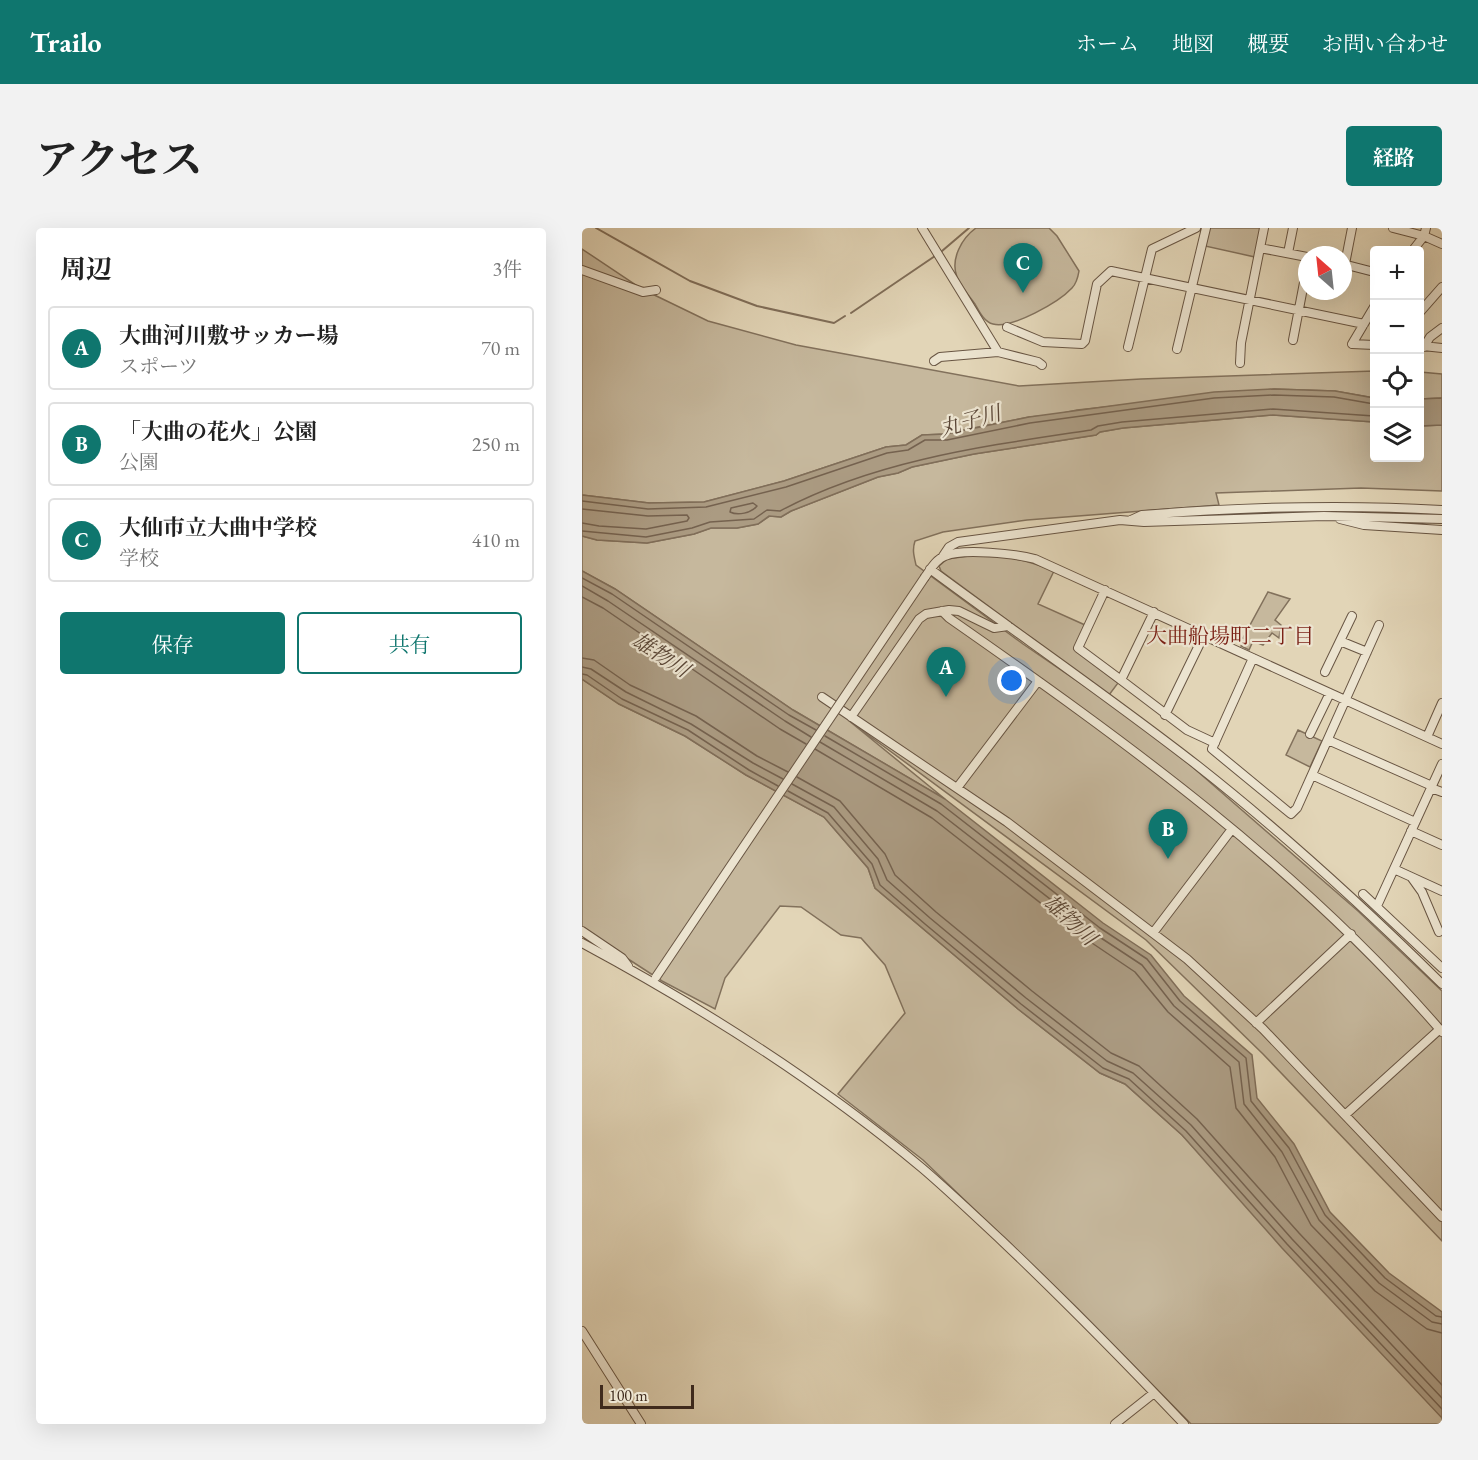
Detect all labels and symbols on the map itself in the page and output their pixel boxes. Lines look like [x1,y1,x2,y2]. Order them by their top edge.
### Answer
pin: C [1004,244,1042,293]
north arrow [1298,246,1352,300]
water label: 丸子川 [936,398,1006,442]
district label: 大曲船場町二丁目 [1146,622,1314,649]
water label: 雄物川 [628,626,697,684]
pin: A [926,648,966,697]
your location [997,666,1026,695]
pin: B [1148,810,1188,859]
water label: 雄物川 [1038,888,1104,952]
scale bar [600,1382,694,1410]

